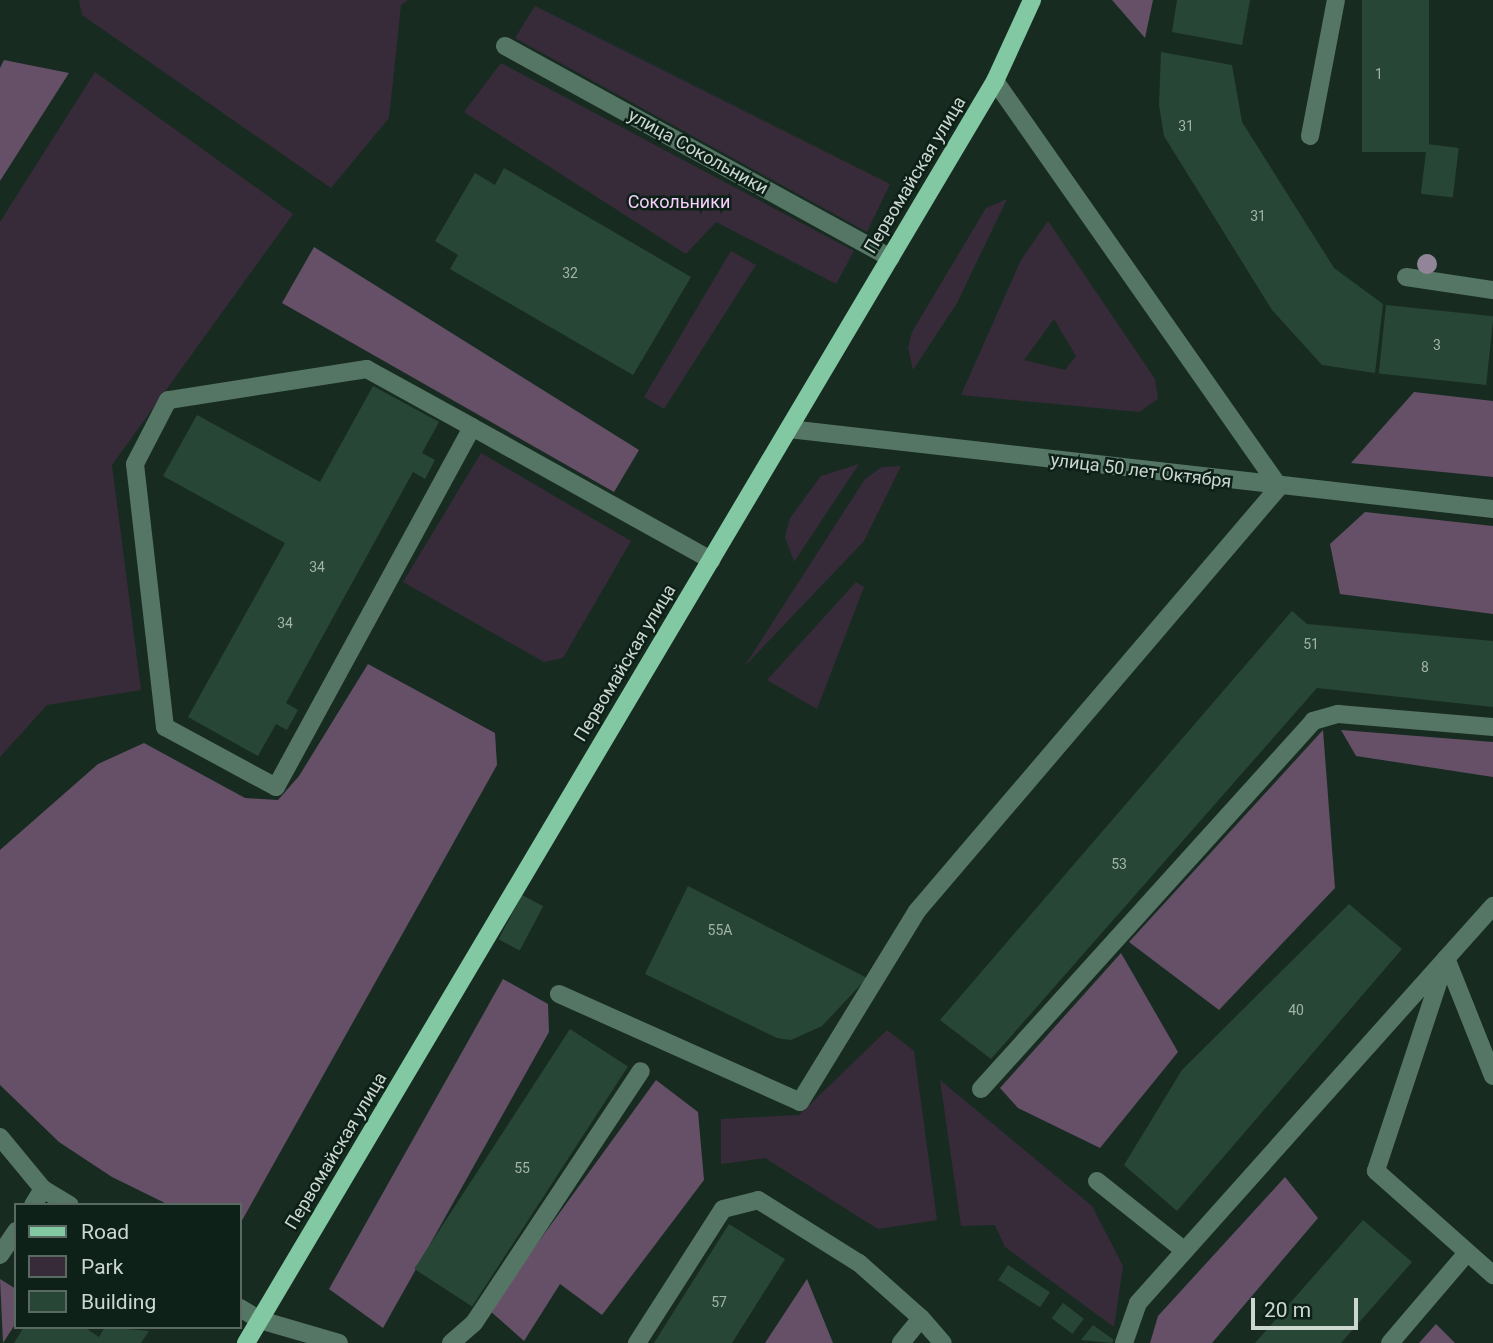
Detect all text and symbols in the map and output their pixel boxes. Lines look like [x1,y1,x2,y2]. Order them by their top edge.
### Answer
house number: 1 [1375,66,1383,82]
street label: Первомайская улица [860,93,970,257]
street label: улица Сокольники [624,105,772,199]
house number: 31 [1178,118,1194,134]
park label: Сокольники [628,191,730,213]
house number: 31 [1250,208,1266,224]
house number: 32 [562,265,578,281]
house number: 3 [1433,337,1441,353]
street label: улица 50 лет Октября [1049,449,1233,493]
house number: 34 [309,559,325,575]
street label: Первомайская улица [570,581,680,745]
house number: 34 [277,615,293,631]
house number: 51 [1303,636,1319,652]
house number: 8 [1421,659,1429,675]
house number: 53 [1111,856,1127,872]
house number: 55А [708,922,732,938]
house number: 40 [1288,1002,1304,1018]
street label: Первомайская улица [281,1069,391,1233]
house number: 55 [514,1160,530,1176]
legend [14,1203,242,1329]
text: Road [81,1220,129,1244]
text: Park [81,1255,123,1279]
scale bar [1255,1284,1362,1328]
text: Building [81,1290,156,1314]
house number: 57 [711,1294,727,1310]
text: 20 m [1264,1298,1311,1322]

